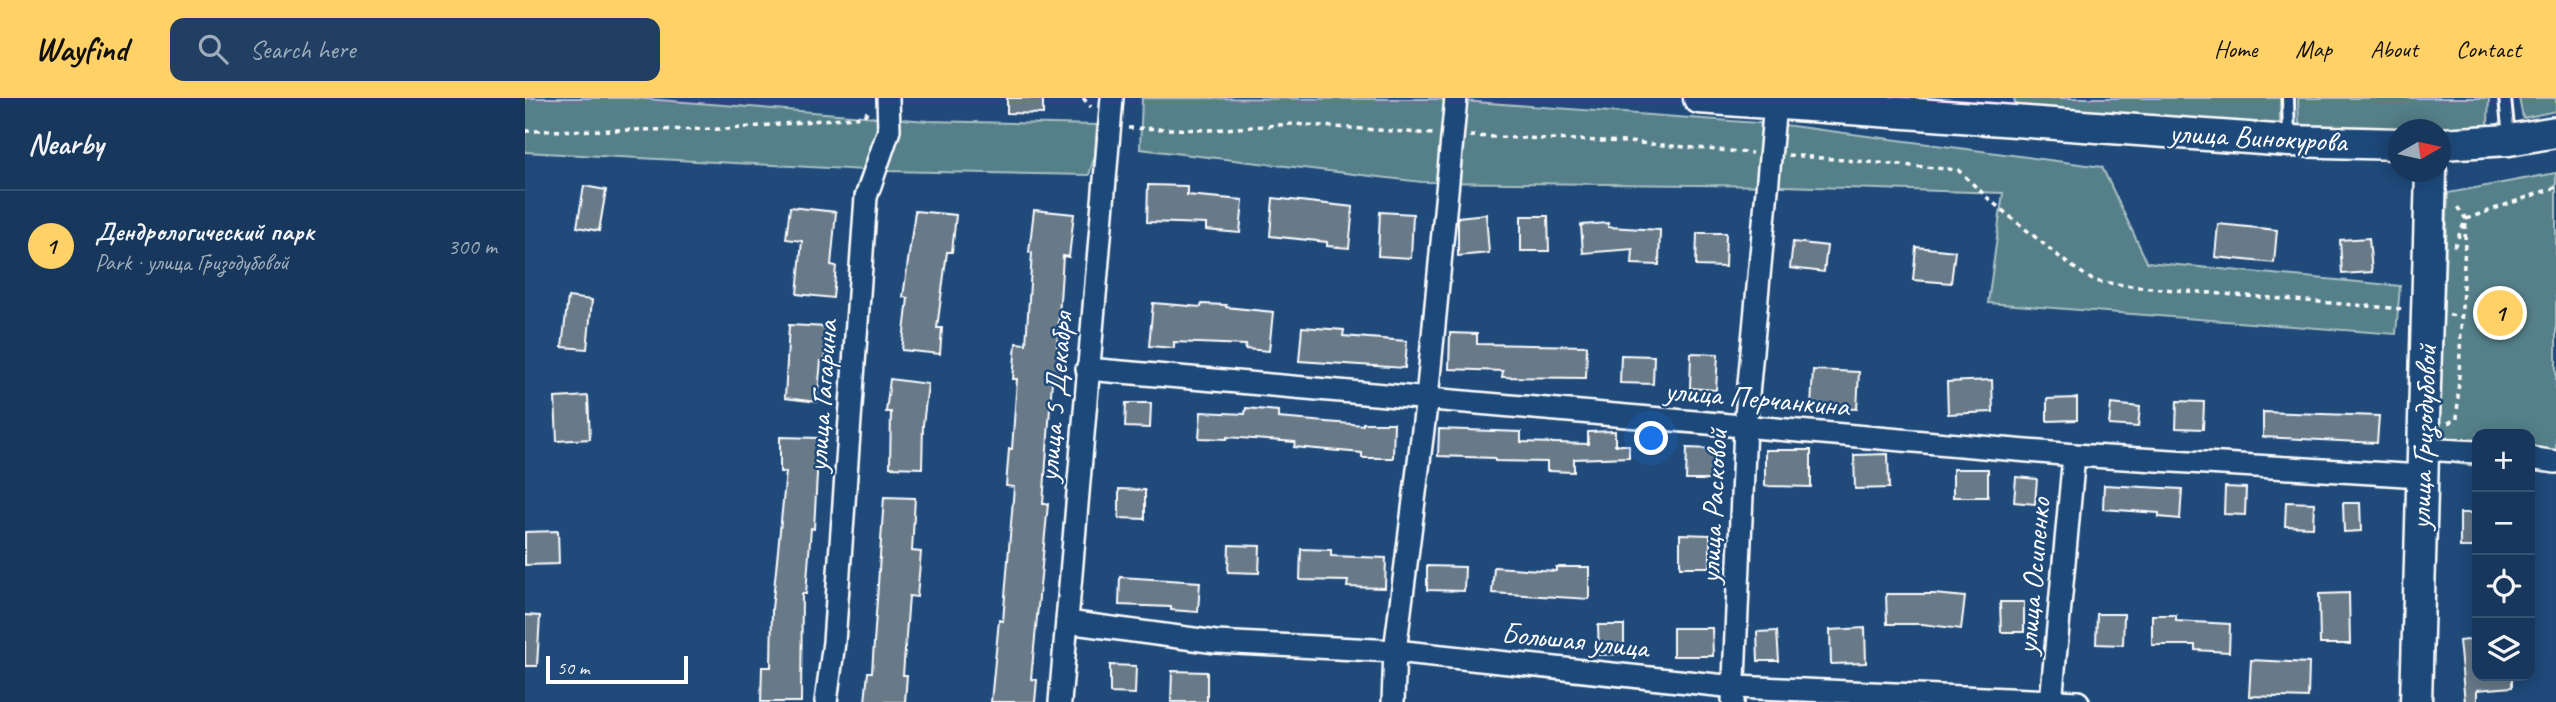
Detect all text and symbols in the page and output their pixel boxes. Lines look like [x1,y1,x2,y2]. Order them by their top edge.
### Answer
search box [170,18,660,81]
text: Wayfind [35,28,128,70]
icon: search [194,30,232,68]
text: Search here [250,33,356,66]
text: Home [2214,34,2257,64]
text: Map [2295,34,2332,64]
text: About [2370,34,2418,64]
text: Contact [2456,34,2521,64]
street label: улица Винокурова [2166,113,2350,161]
north arrow [2388,119,2451,182]
text: Nearby [28,125,104,163]
text: Дендрологический парк [95,215,314,248]
text: 1 [46,232,56,261]
text: 300 m [448,232,497,261]
text: Park · улица Гризодубовой [95,248,289,277]
pin: 1 [2477,287,2523,339]
street label: улица 5 Декабря [1028,308,1082,485]
street label: улица Гагарина [798,317,846,475]
street label: улица Гризодубовой [2401,342,2445,532]
street label: улица Перчанкина [1661,371,1853,425]
your location [1634,421,1668,455]
street label: улица Расковой [1690,426,1736,587]
map controls [2472,429,2535,681]
button: + [2472,429,2535,492]
button: − [2472,492,2535,555]
street label: улица Осипенко [2007,495,2059,658]
button: locate [2472,555,2535,618]
street label: Большая улица [1500,613,1653,667]
button: layers [2472,618,2535,681]
scale bar [546,653,688,685]
text: 50 m [557,656,589,680]

